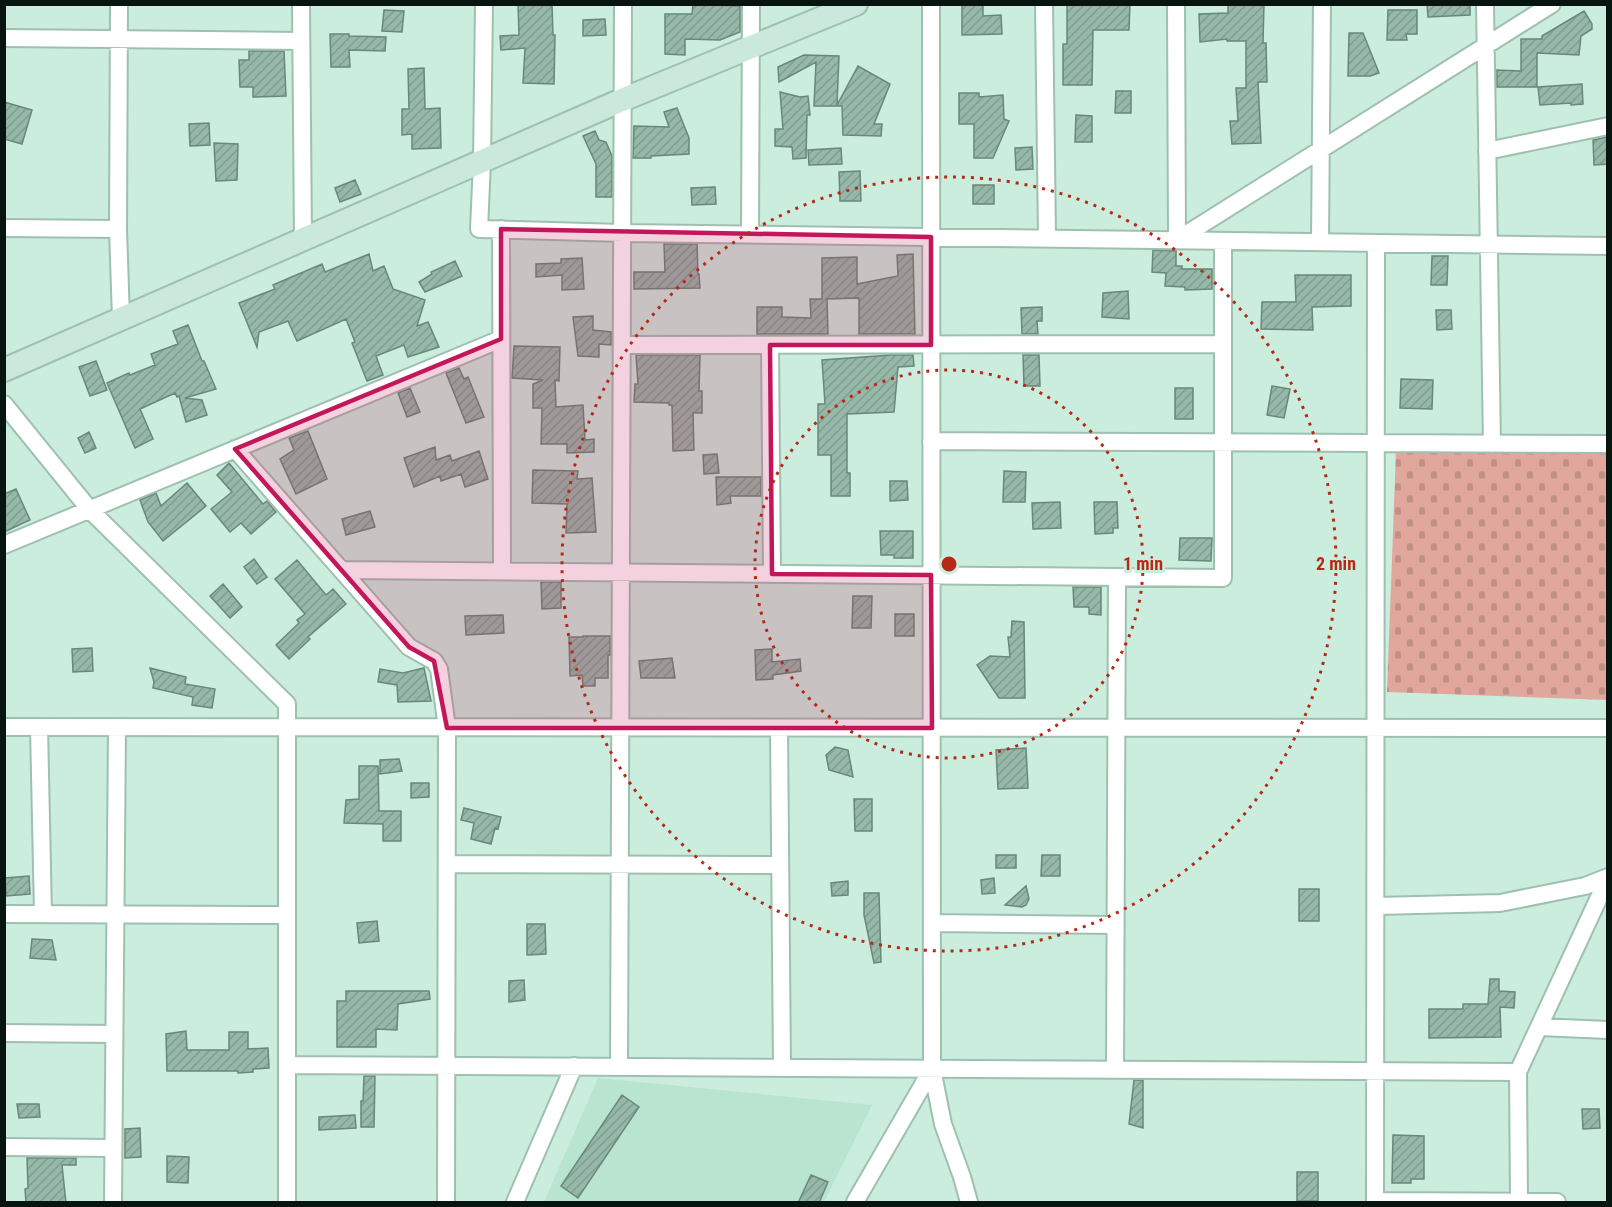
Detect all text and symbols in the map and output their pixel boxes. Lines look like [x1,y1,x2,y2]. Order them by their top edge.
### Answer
text: 1 min [1123,553,1163,574]
text: 2 min [1316,553,1356,574]
centre of rings [939,554,959,574]

